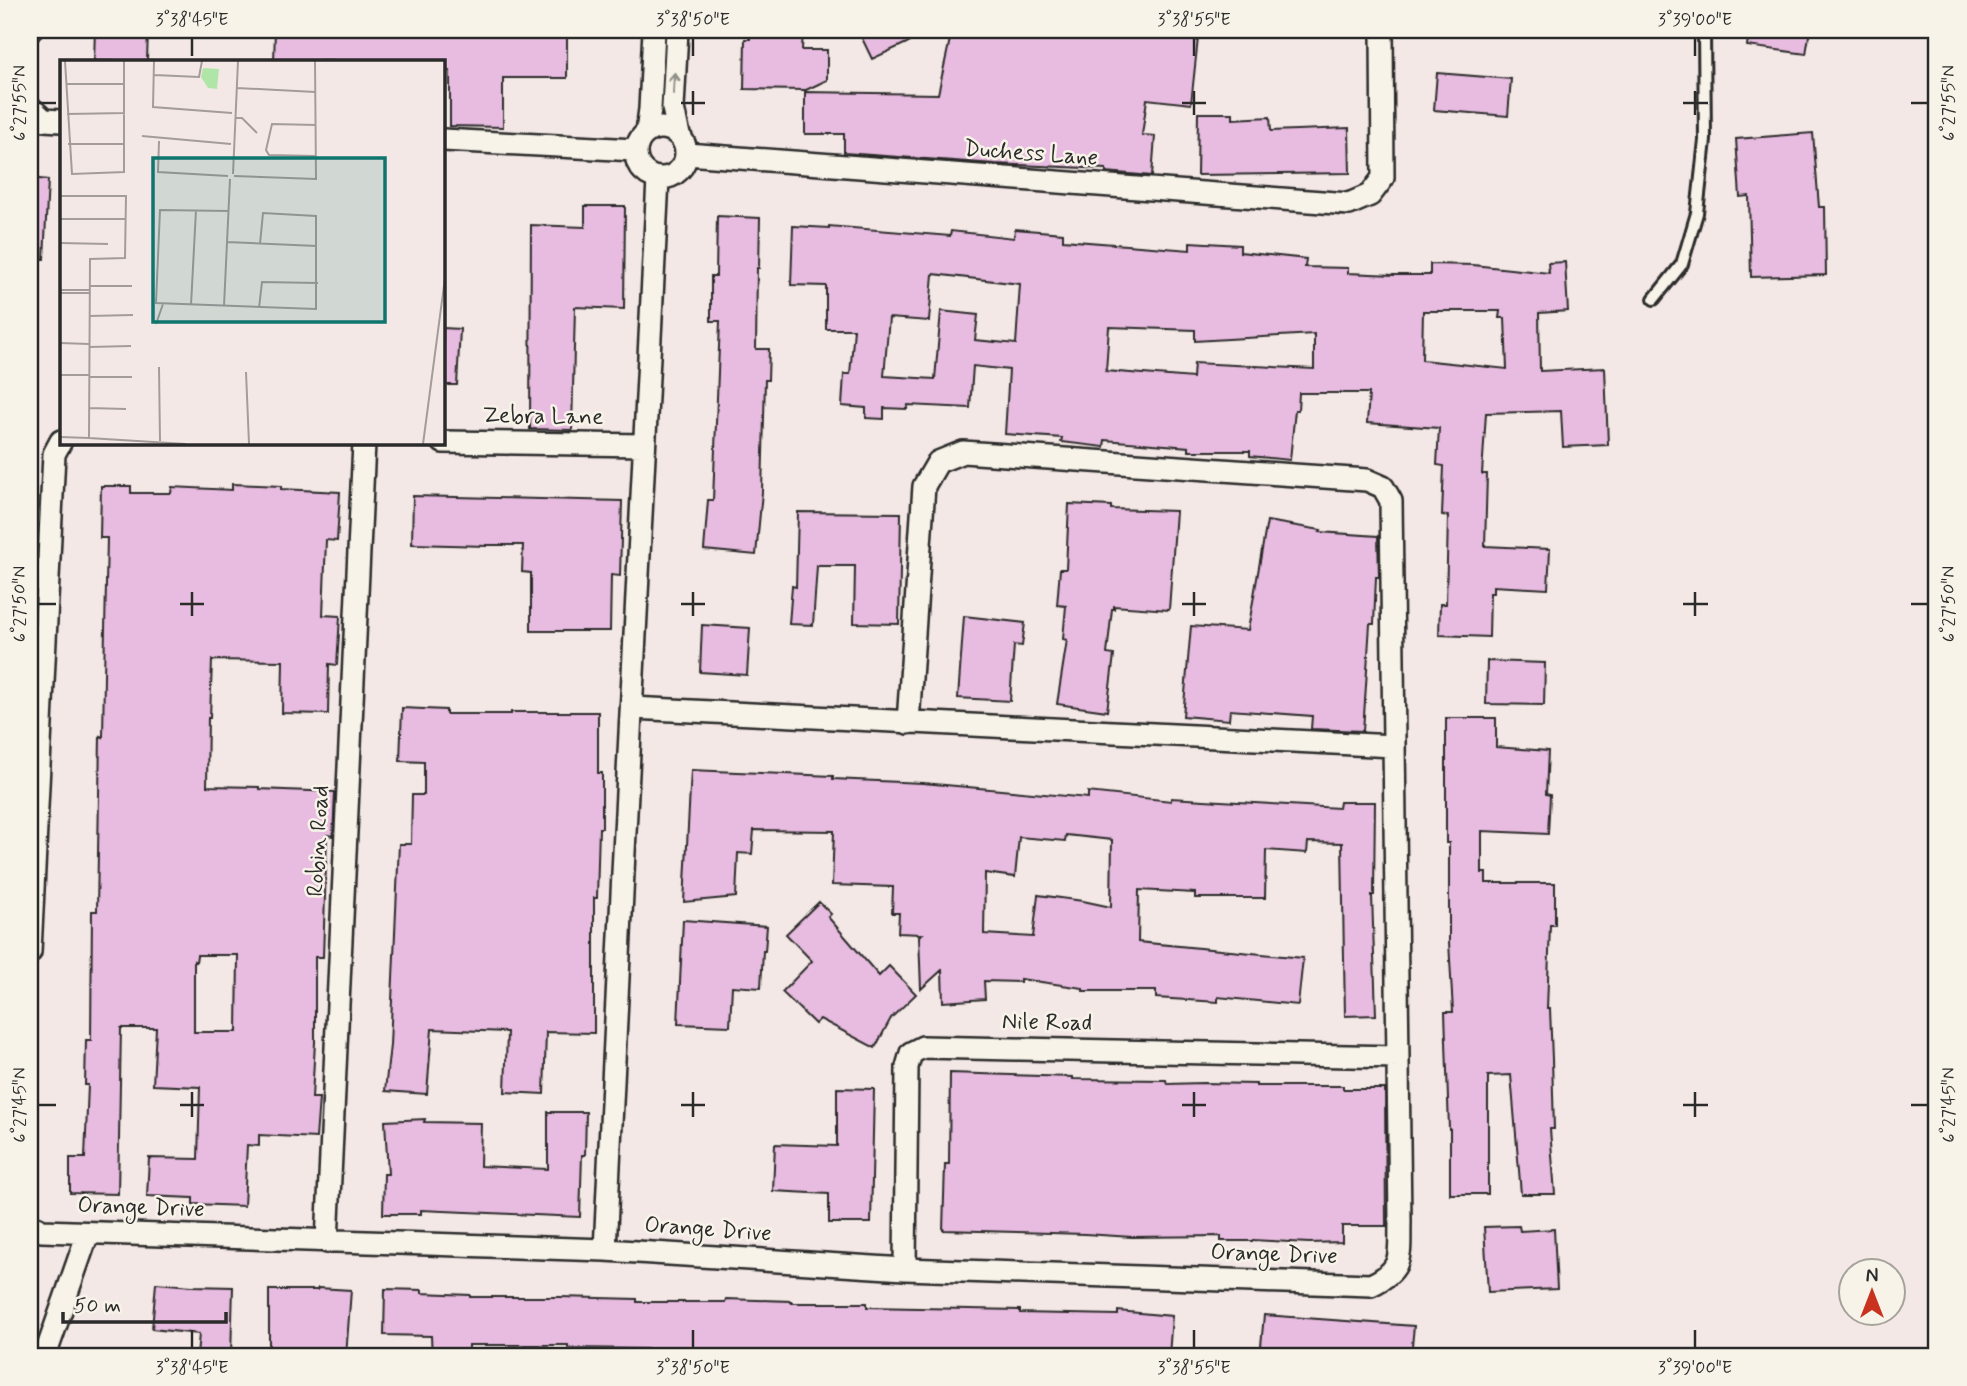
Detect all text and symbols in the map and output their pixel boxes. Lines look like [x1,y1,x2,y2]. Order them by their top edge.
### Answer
text: 3°38'45"E [155,8,229,32]
text: 3°38'50"E [656,8,730,32]
text: 3°38'55"E [1157,8,1231,32]
text: 3°39'00"E [1658,8,1732,32]
inset map [60,60,444,444]
text: 6°27'55"N [8,65,32,141]
text: 6°27'55"N [1937,65,1961,141]
one-way arrow [668,71,681,94]
street label: Duchess Lane [963,134,1099,174]
street label: Zebra Lane [482,401,604,433]
text: 6°27'50"N [8,566,32,642]
text: 6°27'50"N [1937,566,1961,642]
street label: Robin Road [301,785,337,897]
street label: Nile Road [1002,1007,1092,1039]
text: 6°27'45"N [8,1067,32,1143]
text: 6°27'45"N [1937,1067,1961,1143]
street label: Orange Drive [77,1191,205,1227]
street label: Orange Drive [643,1211,773,1251]
street label: Orange Drive [1210,1238,1338,1274]
north arrow [1838,1256,1908,1326]
text: N [1866,1264,1878,1289]
scale bar [63,1281,226,1325]
text: 50 m [74,1292,121,1320]
text: 3°38'45"E [155,1356,229,1380]
text: 3°38'50"E [656,1356,730,1380]
text: 3°38'55"E [1157,1356,1231,1380]
text: 3°39'00"E [1658,1356,1732,1380]

